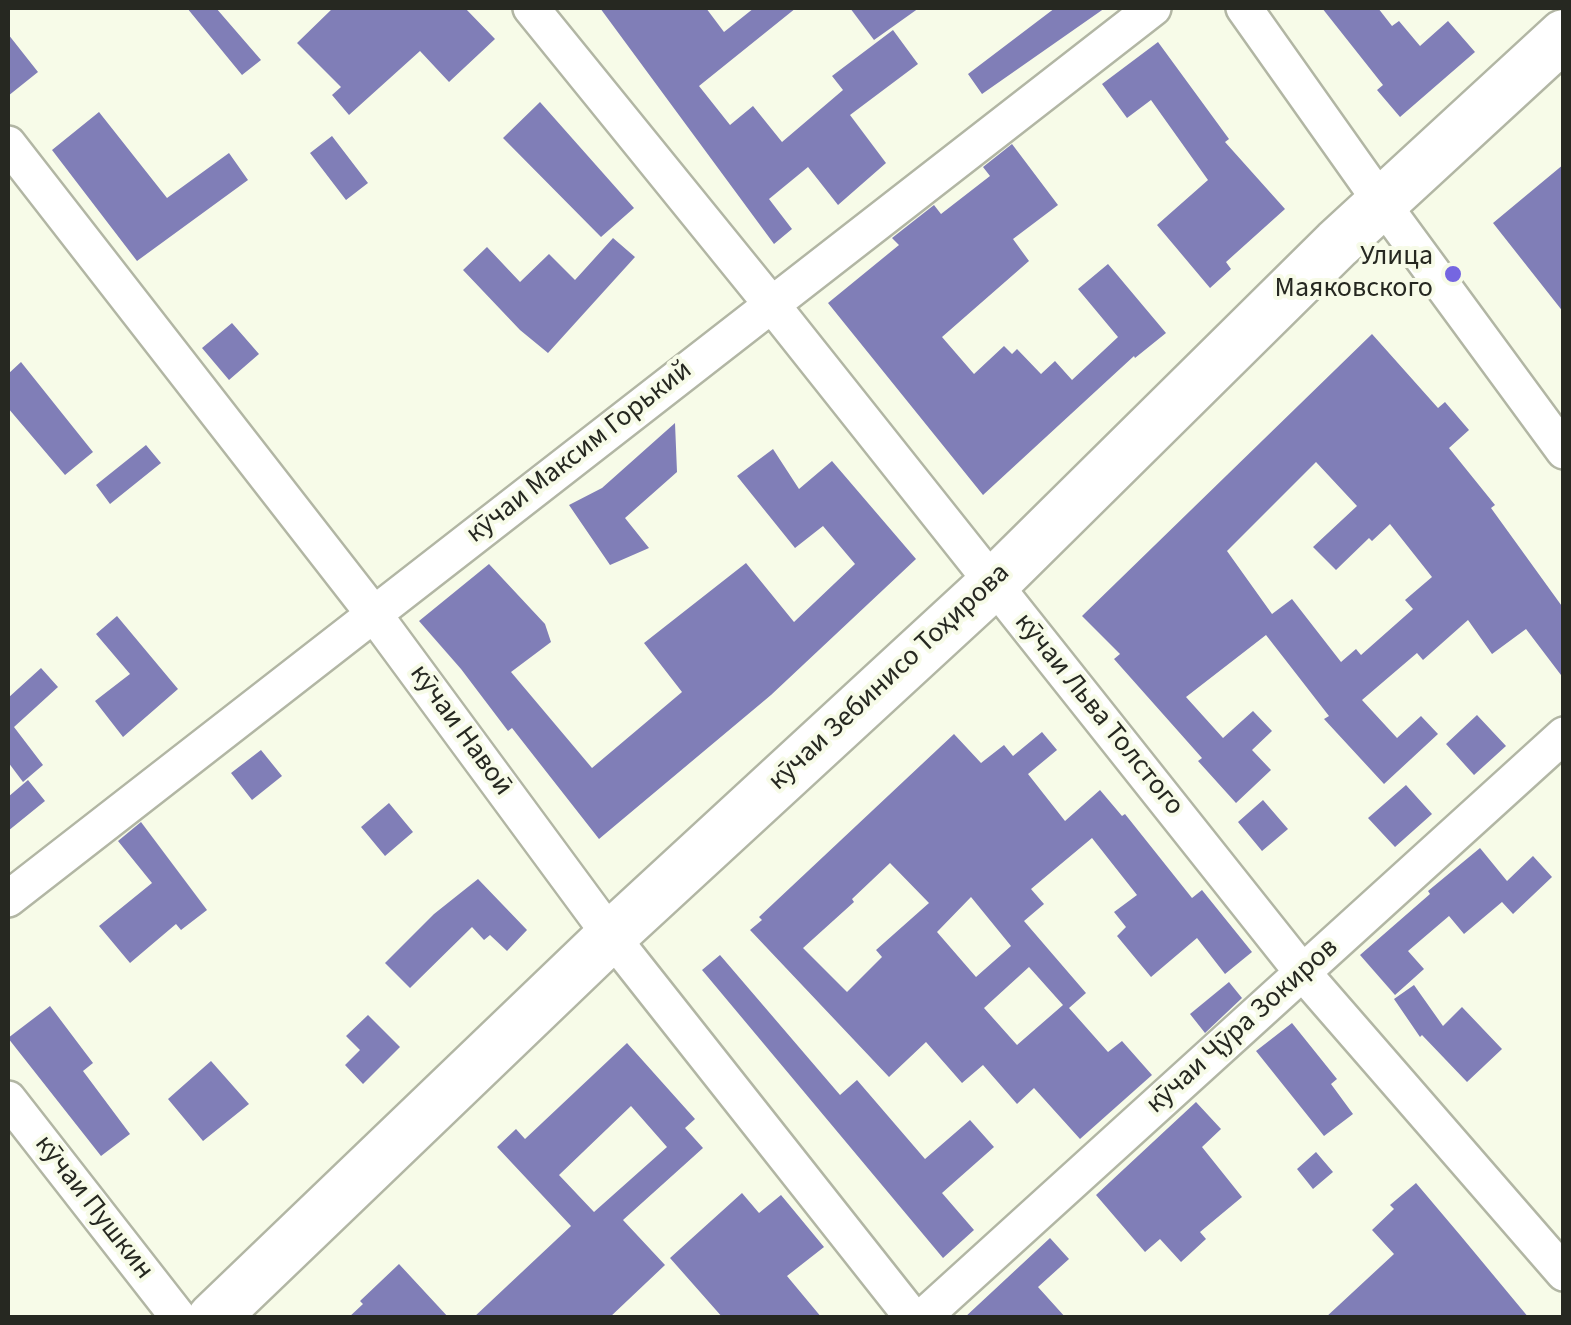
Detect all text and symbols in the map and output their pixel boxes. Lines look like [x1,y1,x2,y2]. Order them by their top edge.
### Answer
place label: Улица Маяковского [1275,241,1433,307]
marker: Улица Маяковского [1442,263,1464,285]
street label: кӯчаи Максим Горький [460,354,700,552]
street label: кӯчаи Зебинисо Тоҳирова [762,557,1018,799]
street label: кӯчаи Льва Толстого [1006,607,1190,823]
street label: кӯчаи Навоӣ [401,659,519,803]
street label: кӯчаи Ҷӯра Зокиров [1140,932,1346,1122]
street label: кӯчаи Пушкин [26,1129,160,1287]

